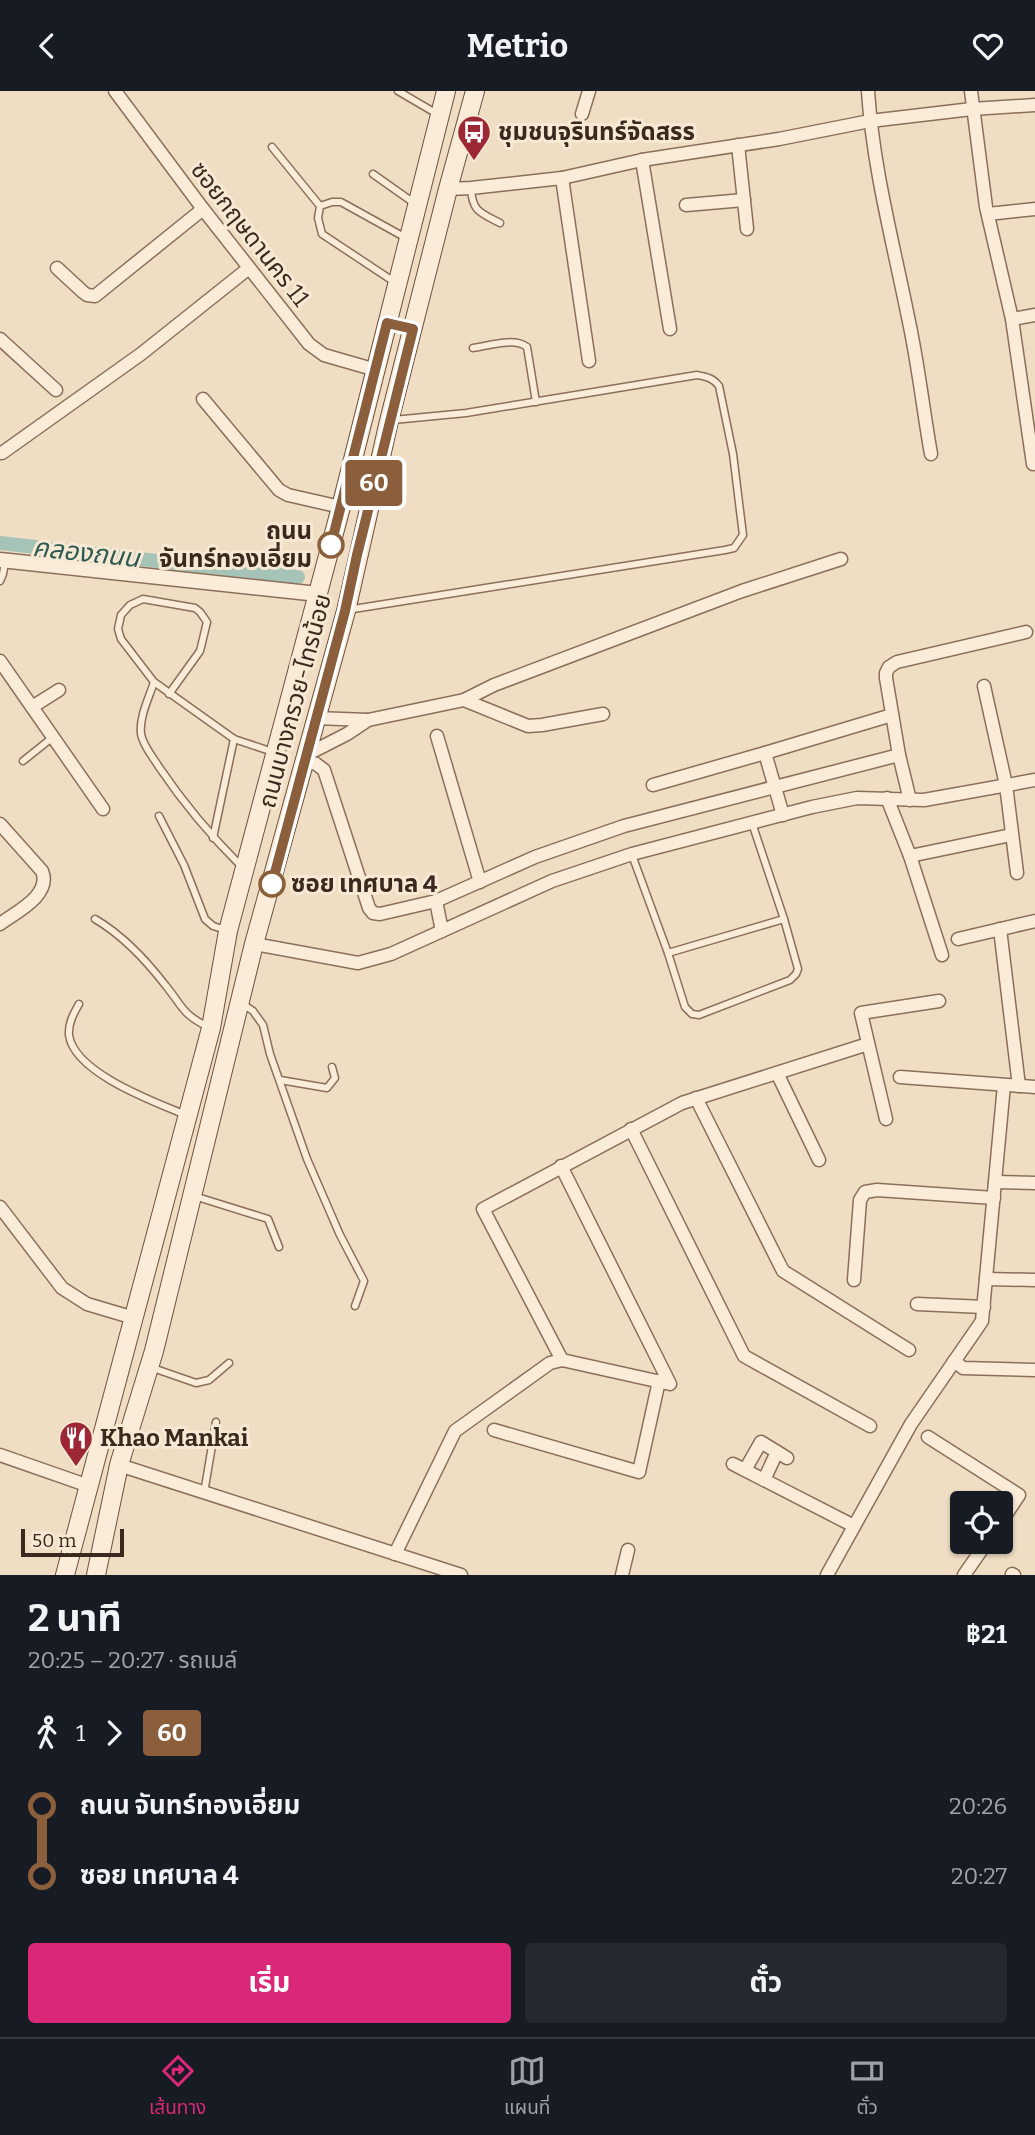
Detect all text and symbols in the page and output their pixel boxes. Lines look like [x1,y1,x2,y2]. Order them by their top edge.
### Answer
icon: back [28,27,66,65]
text: Metrio [467,27,568,65]
icon: heart [969,27,1007,65]
bus stop icon: ชุมชนจุรินทร์จัดสรร [455,113,493,162]
place label: ชุมชนจุรินทร์จัดสรร [498,118,695,147]
street label: ซอยกฤษดานคร 11 [185,156,315,312]
line badge: 60 [342,460,406,506]
text: 60 [359,469,389,497]
place label: ถนน จันทร์ทองเอี่ยม [159,517,312,573]
water label: คลองถนน [31,532,143,574]
marker: ถนน จันทร์ทองเอี่ยม [318,532,344,558]
street label: ถนนบางกรวย-ไทรน้อย [253,591,337,811]
place label: ซอย เทศบาล 4 [291,870,438,898]
marker: ซอย เทศบาล 4 [259,871,285,897]
restaurant icon: Khao Mankai [57,1419,95,1468]
place label: Khao Mankai [100,1424,249,1452]
map controls [950,1491,1013,1554]
button: locate [950,1491,1013,1554]
scale bar [21,1526,124,1558]
text: 50 m [32,1529,76,1552]
text: 2 นาที [28,1595,122,1641]
text: ฿21 [966,1619,1007,1650]
text: 20:25 – 20:27 · รถเมล์ [28,1646,237,1674]
icon: walk [28,1714,66,1752]
icon: forward [95,1714,133,1752]
text: 1 [76,1719,85,1747]
text: 60 [157,1719,187,1747]
text: ถนน จันทร์ทองเอี่ยม [80,1790,300,1821]
text: 20:26 [949,1792,1007,1820]
text: ซอย เทศบาล 4 [80,1860,239,1891]
text: 20:27 [951,1862,1007,1890]
button: เริ่ม [28,1943,511,2023]
button: ตั๋ว [525,1943,1007,2023]
tab: เส้นทาง [149,2052,206,2123]
tab: แผนที่ [504,2052,550,2123]
tab: ตั๋ว [848,2052,886,2123]

